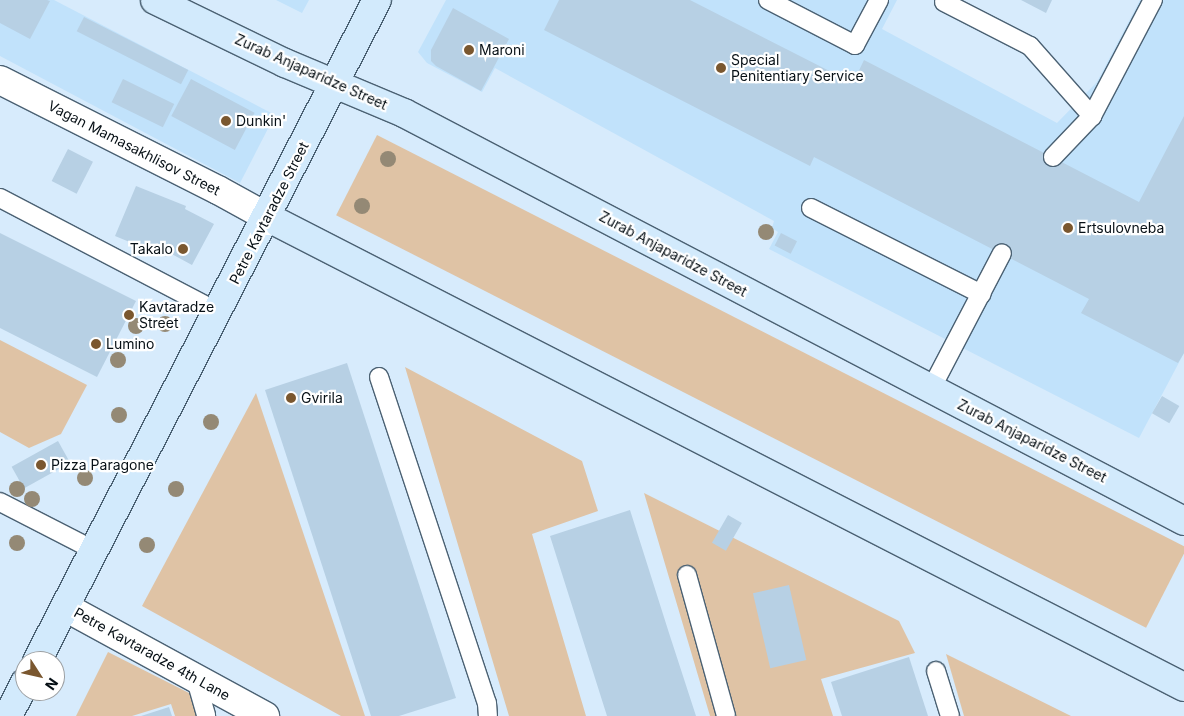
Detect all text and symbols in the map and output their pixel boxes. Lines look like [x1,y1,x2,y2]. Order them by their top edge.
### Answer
street label: Zurab Anjaparidze Street [232,31,390,113]
place label: Maroni [479,42,525,58]
marker: Maroni [463,44,475,56]
place label: Special Penitentiary Service [731,52,864,84]
marker: Special Penitentiary Service [715,62,727,74]
street label: Vagan Mamasakhlisov Street [45,97,223,199]
place label: Dunkin' [236,113,286,129]
marker: Dunkin' [220,115,232,127]
street label: Petre Kavtaradze Street [226,139,312,287]
street label: Zurab Anjaparidze Street [596,208,750,300]
place label: Ertsulovneba [1078,220,1164,236]
marker: Ertsulovneba [1062,222,1074,234]
place label: Takalo [130,241,173,257]
marker: Takalo [177,243,189,255]
place label: Kavtaradze Street [139,299,214,332]
marker: Kavtaradze Street [123,309,135,321]
place label: Lumino [106,336,155,352]
marker: Lumino [90,338,102,350]
place label: Gvirila [301,390,343,406]
marker: Gvirila [285,392,297,404]
street label: Zurab Anjaparidze Street [955,396,1109,486]
place label: Pizza Paragone [51,457,154,473]
marker: Pizza Paragone [35,459,47,471]
street label: Petre Kavtaradze 4th Lane [71,604,233,704]
north arrow [15,651,65,701]
text: N [42,675,62,694]

